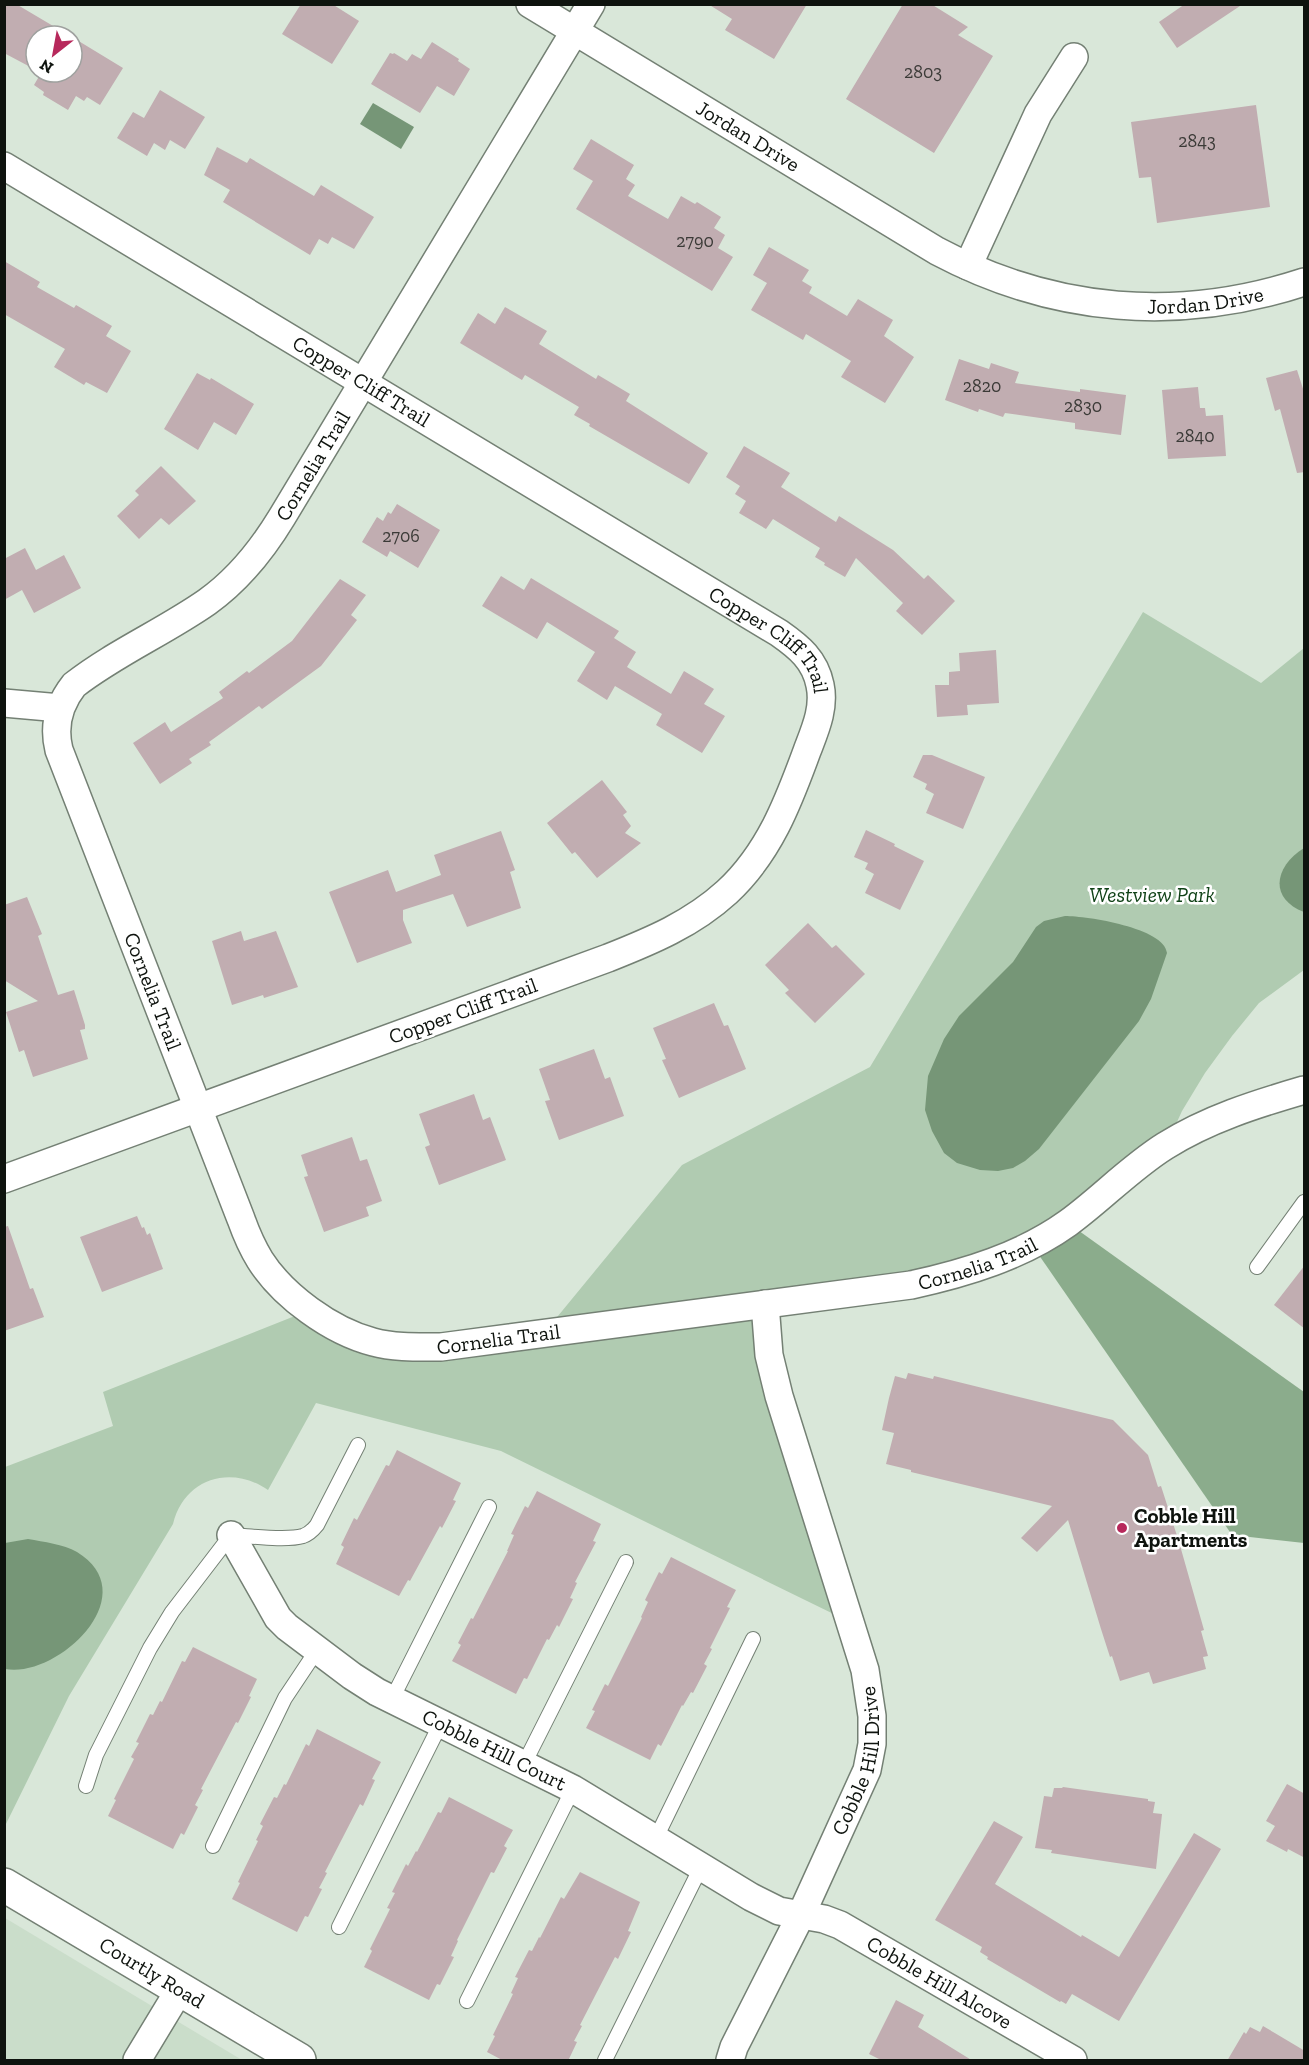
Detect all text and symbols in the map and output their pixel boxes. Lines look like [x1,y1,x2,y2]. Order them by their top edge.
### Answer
north arrow [24,24,84,84]
text: N [36,55,57,78]
house number: 2803 [904,61,942,83]
street label: Jordan Drive [692,95,805,177]
house number: 2843 [1178,130,1216,152]
house number: 2790 [676,230,714,252]
street label: Jordan Drive [1147,281,1266,319]
street label: Copper Cliff Trail [288,330,435,432]
house number: 2820 [963,375,1001,397]
house number: 2830 [1064,395,1102,417]
street label: Cornelia Trail [270,406,355,525]
house number: 2840 [1175,425,1215,447]
house number: 2706 [382,525,420,547]
street label: Copper Cliff Trail [704,581,834,695]
park label: Westview Park [1089,882,1215,907]
street label: Cornelia Trail [119,929,187,1054]
street label: Copper Cliff Trail [385,972,541,1049]
street label: Cornelia Trail [915,1231,1042,1295]
street label: Cornelia Trail [435,1318,562,1359]
place label: Cobble Hill Apartments [1134,1503,1248,1552]
marker: Cobble Hill Apartments [1115,1521,1129,1535]
street label: Cobble Hill Drive [826,1685,884,1839]
street label: Cobble Hill Court [418,1703,571,1796]
street label: Cobble Hill Alcove [863,1930,1017,2034]
street label: Courtly Road [95,1931,210,2013]

